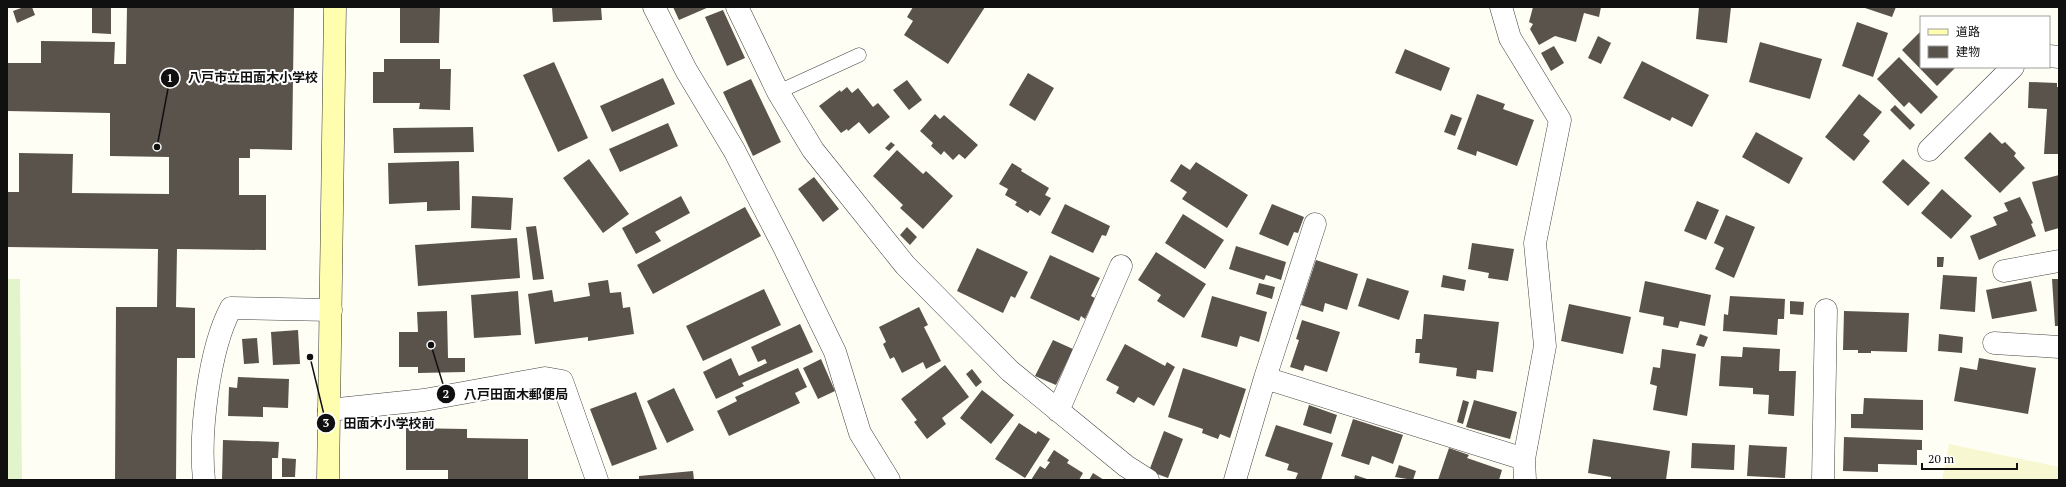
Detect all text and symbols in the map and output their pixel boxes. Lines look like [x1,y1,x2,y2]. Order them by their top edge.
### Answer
legend [1920,16,2050,68]
text: 道路 [1956,24,1980,39]
text: 建物 [1956,44,1980,59]
callout: 八戸市立田面木小学校 [160,65,326,90]
text: 八戸市立田面木小学校 [188,68,318,86]
text: 1 [167,70,173,85]
callout: 八戸田面木郵便局 [436,382,576,407]
text: 八戸田面木郵便局 [464,385,568,403]
text: 2 [443,386,450,401]
callout: 田面木小学校前 [316,411,443,436]
text: 田面木小学校前 [343,414,435,432]
text: 3 [323,415,330,430]
scale bar [1922,445,2017,471]
text: 20 m [1928,451,1955,466]

